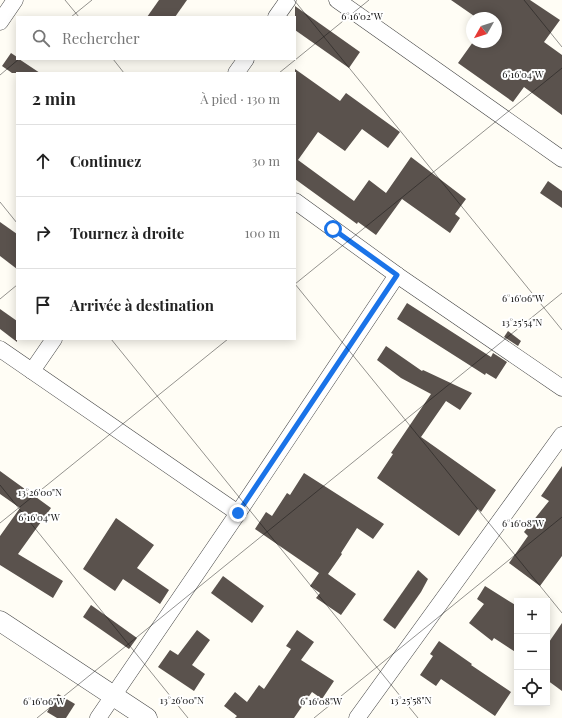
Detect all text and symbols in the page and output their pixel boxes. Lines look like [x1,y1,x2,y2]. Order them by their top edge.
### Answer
text: 6°16'02"W [341,9,384,23]
north arrow [466,12,502,48]
search box [16,16,296,60]
icon: search [30,27,52,49]
text: Rechercher [62,28,140,48]
text: 6°16'04"W [502,67,545,81]
text: 2 min [32,87,76,109]
text: À pied · 130 m [200,90,280,107]
icon: ahead [32,150,54,172]
text: Continuez [70,151,141,171]
text: 30 m [252,152,280,169]
route start [324,220,342,238]
icon: right [32,222,54,244]
text: Tournez à droite [70,223,184,243]
text: 100 m [245,224,280,241]
text: 6°16'06"W [502,291,545,305]
icon: arrive [32,294,54,316]
text: Arrivée à destination [70,295,214,315]
text: 13°25'54"N [502,315,542,329]
text: 13°26'00"N [18,485,62,499]
route end [229,504,247,522]
text: 6°16'04"W [18,510,61,524]
text: 6°16'08"W [502,516,545,530]
map controls [514,598,550,706]
button: + [514,598,550,634]
button: − [514,634,550,670]
button: locate [514,670,550,706]
text: 13°26'00"N [160,693,204,707]
text: 13°25'58"N [390,693,432,707]
text: 6°16'06"W [23,694,66,708]
text: 6°16'08"W [300,694,343,708]

